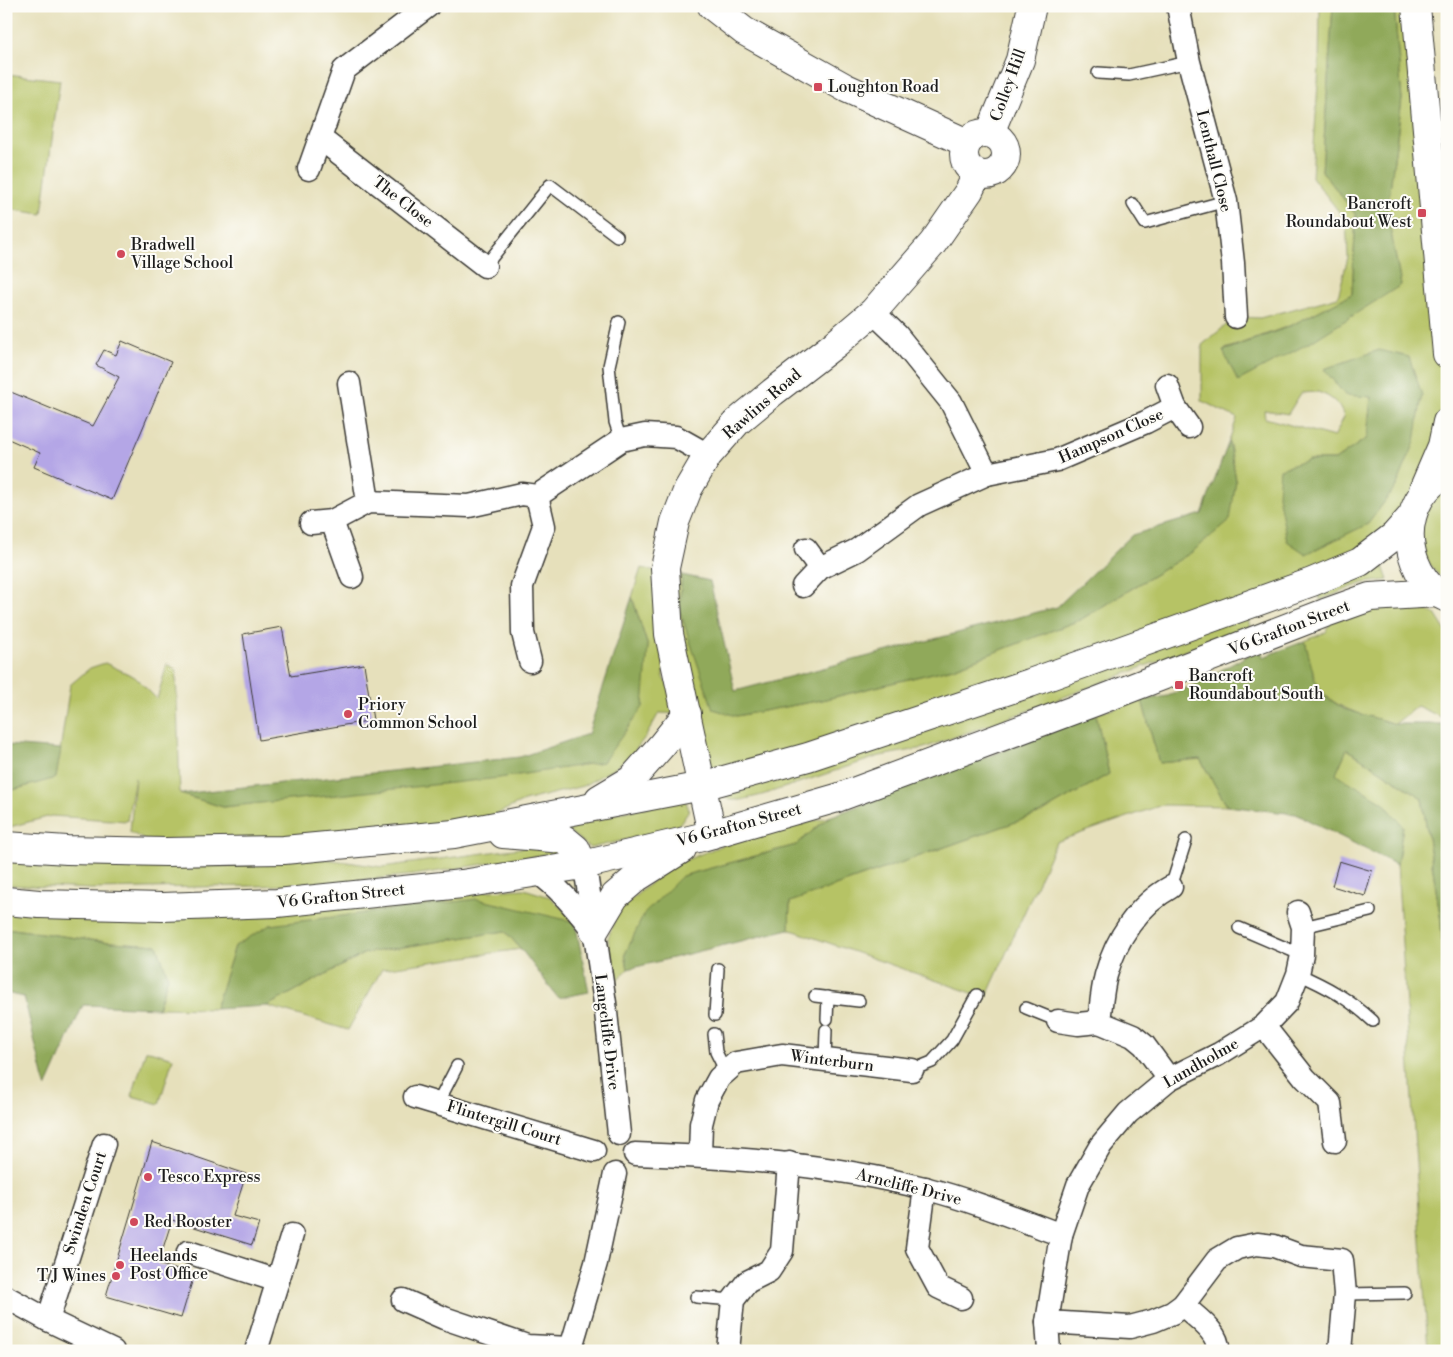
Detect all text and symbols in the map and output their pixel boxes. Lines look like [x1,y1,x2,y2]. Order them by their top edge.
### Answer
street label: Colley Hill [986,46,1031,124]
place label: Loughton Road [828,77,939,97]
marker: Loughton Road [812,81,824,93]
street label: Lenthall Close [1192,108,1236,214]
street label: The Close [369,172,437,232]
place label: Bancroft Roundabout West [1286,194,1412,232]
marker: Bancroft Roundabout West [1416,207,1428,219]
place label: Bradwell Village School [130,235,234,273]
marker: Bradwell Village School [115,248,127,260]
street label: Rawlins Road [719,364,805,444]
street label: Hampson Close [1055,404,1167,468]
street label: V6 Grafton Street [1225,596,1353,661]
place label: Bancroft Roundabout South [1188,666,1324,704]
marker: Bancroft Roundabout South [1173,679,1185,691]
place label: Priory Common School [358,695,477,733]
marker: Priory Common School [342,708,354,720]
street label: V6 Grafton Street [673,799,804,852]
street label: V6 Grafton Street [275,879,406,913]
street label: Langcliffe Drive [590,973,624,1091]
street label: Lundholme [1160,1033,1242,1093]
street label: Winterburn [788,1046,875,1076]
street label: Flintergill Court [444,1096,564,1150]
street label: Swinden Court [59,1149,111,1257]
street label: Arncliffe Drive [853,1164,964,1210]
place label: Tesco Express [158,1167,261,1187]
marker: Tesco Express [142,1171,154,1183]
place label: Red Rooster [144,1212,232,1232]
marker: Red Rooster [128,1216,140,1228]
place label: Heelands Post Office [130,1246,208,1284]
marker: Heelands Post Office [114,1259,126,1271]
place label: T J Wines [37,1266,106,1286]
marker: T J Wines [110,1270,122,1282]

